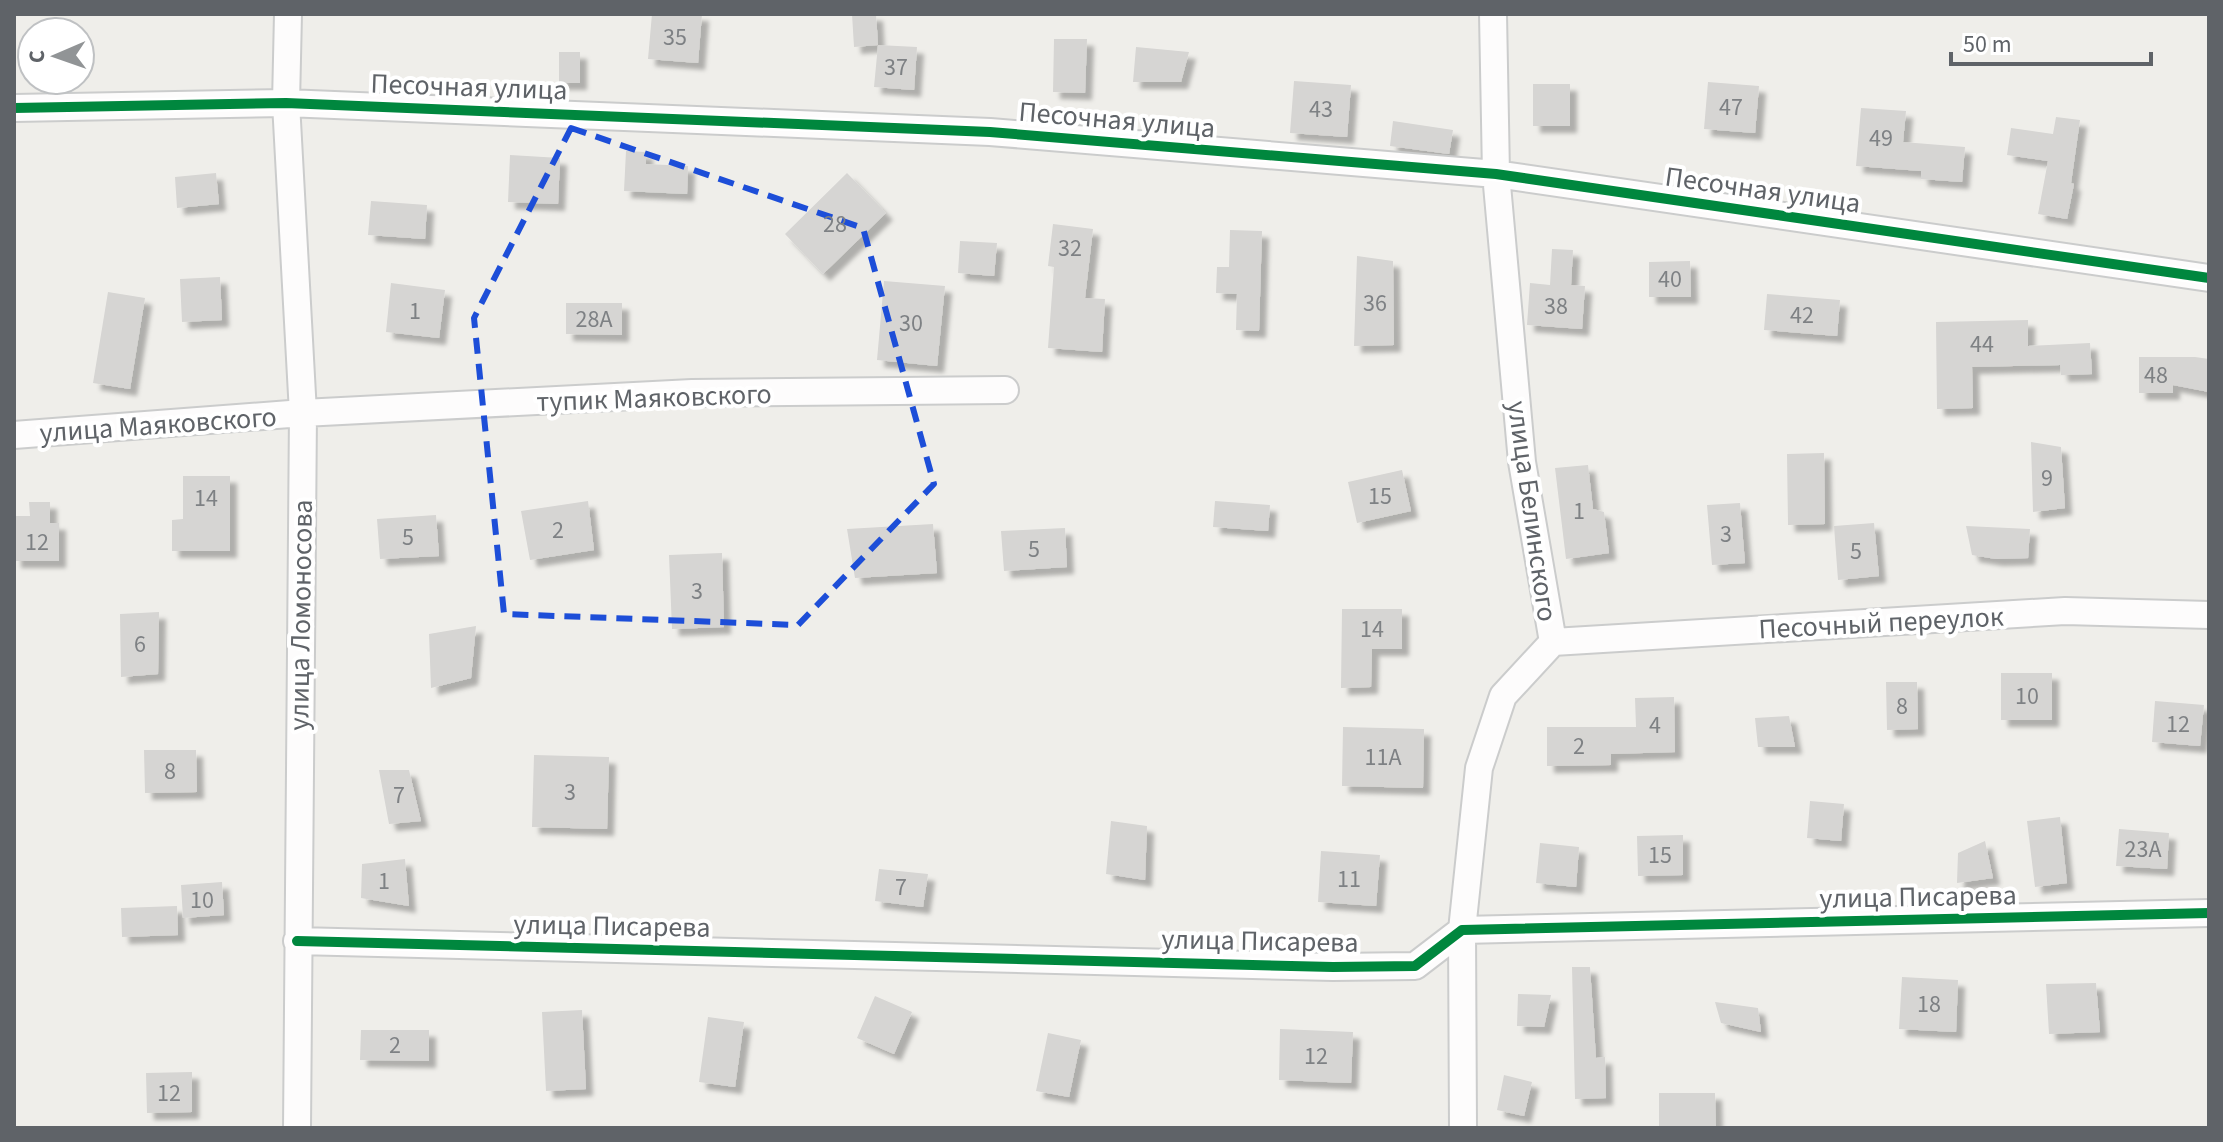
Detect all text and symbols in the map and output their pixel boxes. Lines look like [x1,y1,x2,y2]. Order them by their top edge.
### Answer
north arrow [16,16,96,96]
scale bar [1951,16,2151,66]
house number: 35 [663,20,687,55]
text: 50 m [1963,27,2012,62]
text: С [21,50,53,64]
house number: 37 [884,50,908,85]
street label: Песочная улица [370,64,568,110]
house number: 47 [1719,90,1743,125]
street label: Песочная улица [1017,91,1217,149]
house number: 43 [1309,92,1333,127]
house number: 49 [1869,121,1893,156]
street label: Песочная улица [1663,156,1863,223]
house number: 28 [823,207,847,242]
house number: 32 [1058,231,1082,266]
house number: 40 [1658,262,1682,297]
house number: 36 [1363,286,1387,321]
house number: 38 [1544,289,1568,324]
house number: 1 [409,294,421,329]
house number: 42 [1790,298,1814,333]
house number: 28А [576,302,612,337]
house number: 30 [899,306,923,341]
house number: 44 [1970,327,1994,362]
house number: 48 [2144,358,2168,393]
street label: тупик Маяковского [536,374,772,422]
street label: улица Маяковского [38,397,278,453]
street label: улица Белинского [1497,398,1567,624]
house number: 9 [2041,461,2053,496]
house number: 15 [1368,479,1392,514]
house number: 14 [194,481,218,516]
house number: 1 [1573,494,1585,529]
street label: улица Ломоносова [279,499,323,731]
house number: 2 [552,513,564,548]
house number: 3 [1720,517,1732,552]
house number: 5 [402,520,414,555]
house number: 12 [25,525,49,560]
house number: 5 [1028,532,1040,567]
house number: 5 [1850,534,1862,569]
house number: 3 [691,574,703,609]
street label: Песочный переулок [1757,597,2005,649]
house number: 14 [1360,612,1384,647]
house number: 6 [134,627,146,662]
house number: 10 [2015,679,2039,714]
house number: 8 [1896,689,1908,724]
house number: 12 [2166,707,2190,742]
house number: 4 [1649,708,1661,743]
house number: 2 [1573,729,1585,764]
house number: 11А [1365,740,1401,775]
house number: 8 [164,754,176,789]
house number: 3 [564,775,576,810]
house number: 7 [393,778,405,813]
house number: 23А [2125,832,2161,867]
house number: 15 [1648,838,1672,873]
house number: 11 [1337,862,1361,897]
house number: 1 [378,864,390,899]
house number: 7 [895,870,907,905]
street label: улица Писарева [1819,875,2017,919]
house number: 10 [190,883,214,918]
street label: улица Писарева [513,904,711,948]
street label: улица Писарева [1161,919,1359,963]
house number: 18 [1917,987,1941,1022]
house number: 2 [389,1028,401,1063]
house number: 12 [1304,1039,1328,1074]
house number: 12 [157,1076,181,1111]

